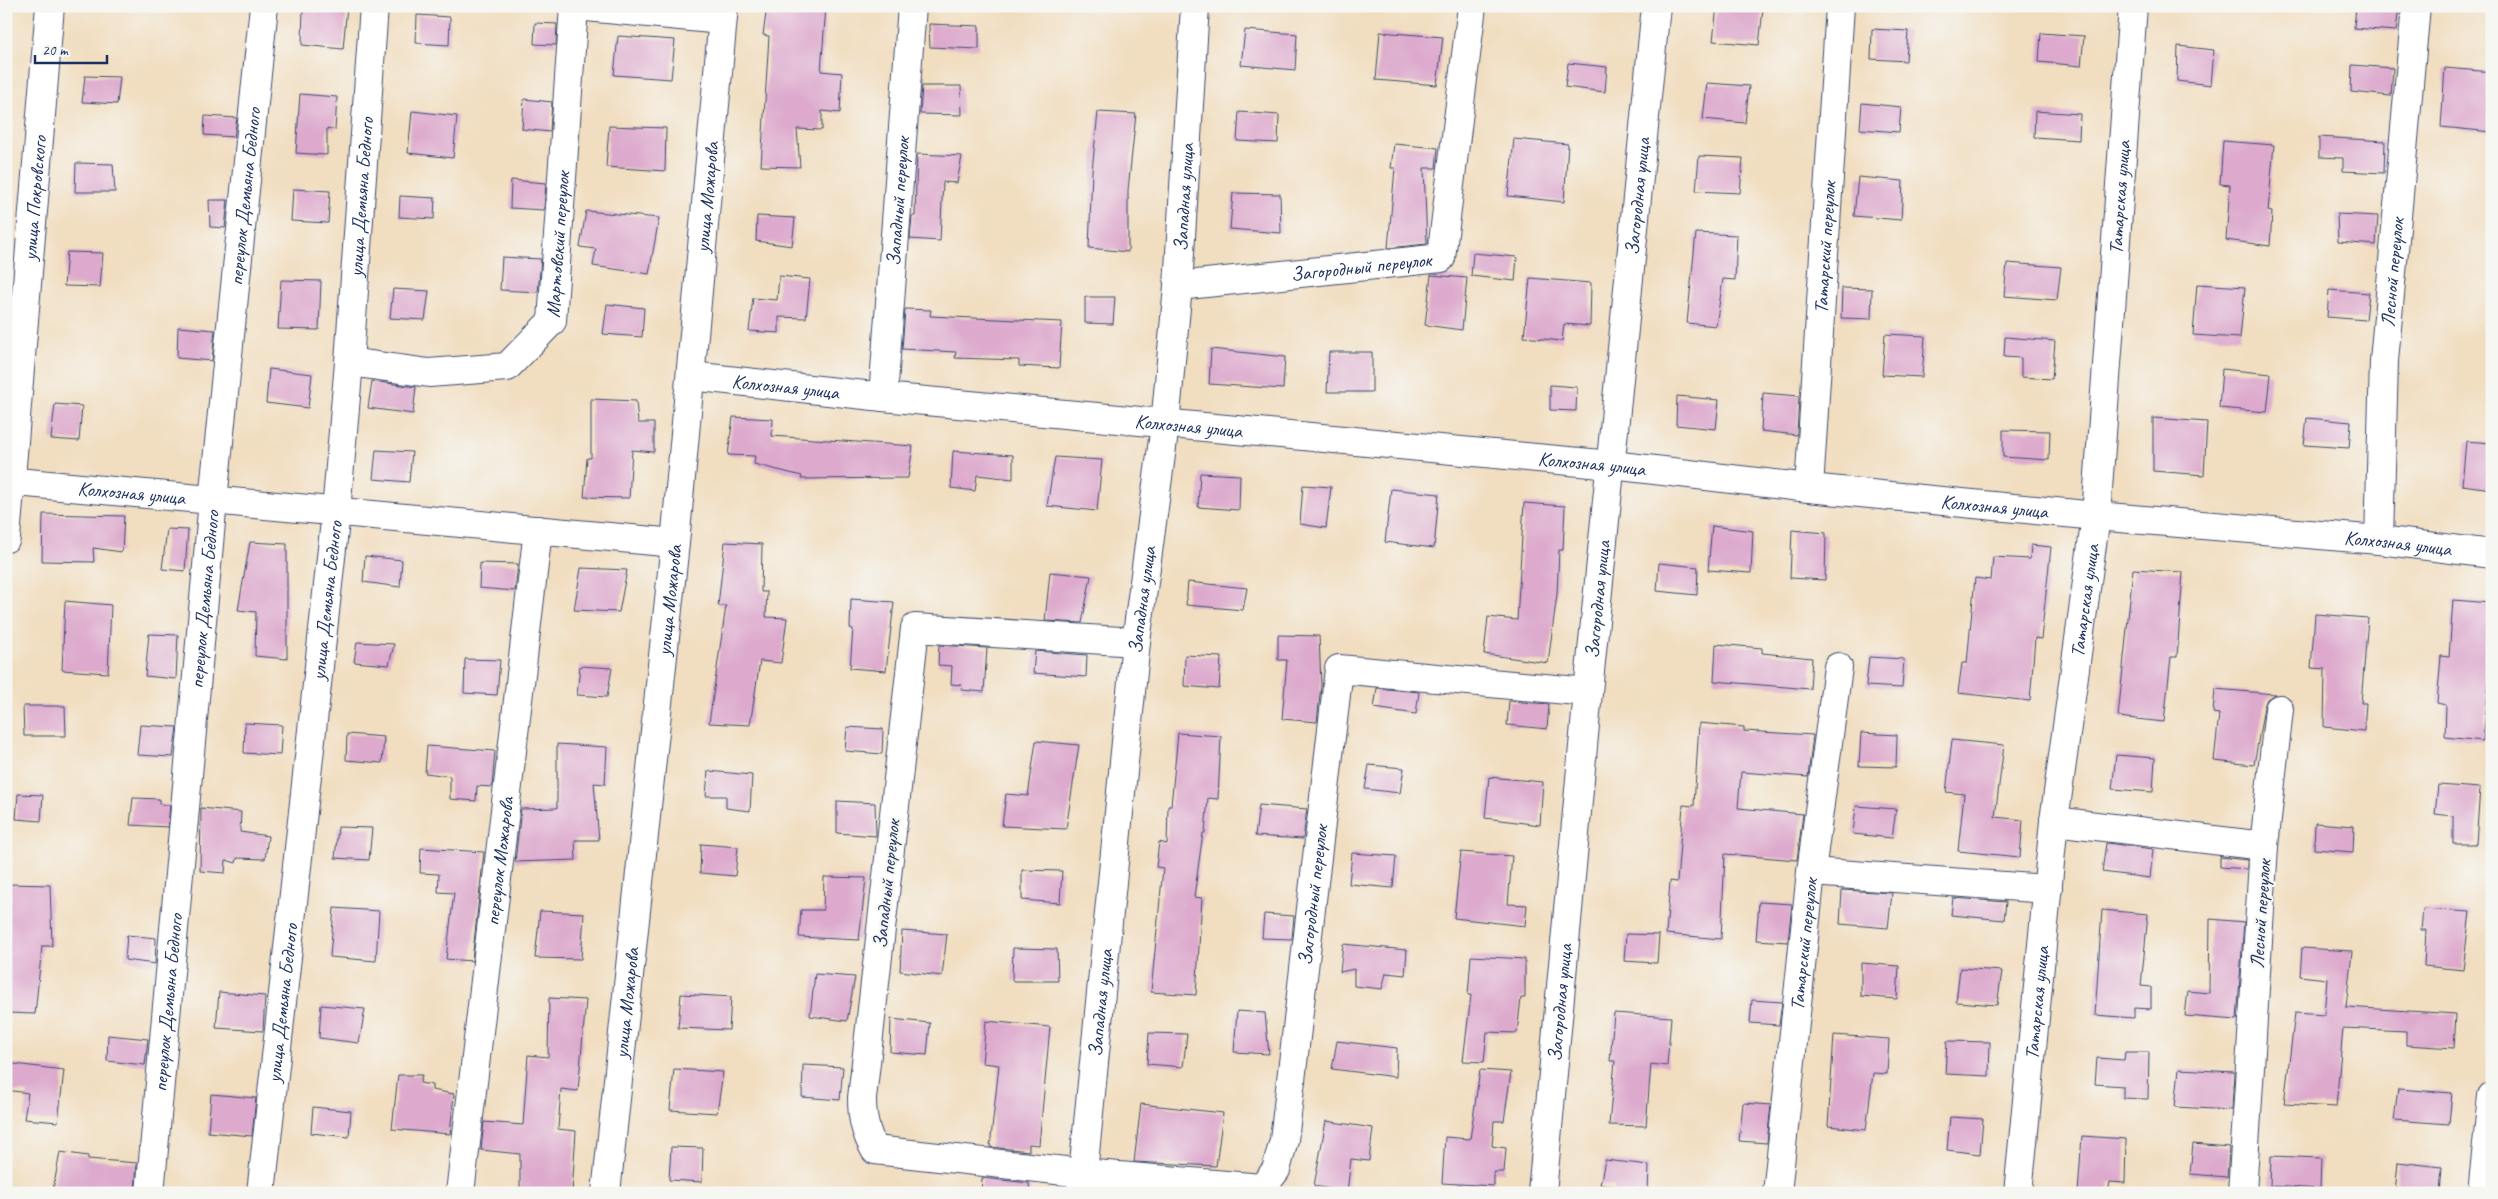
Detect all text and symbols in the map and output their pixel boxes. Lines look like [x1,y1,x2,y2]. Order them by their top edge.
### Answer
scale bar [35,32,108,64]
text: 20 m [42,41,69,60]
street label: переулок Демьяна Бедного [223,106,267,287]
street label: улица Демьяна Бедного [343,116,379,279]
street label: улица Покровского [17,134,52,262]
street label: Западный переулок [881,135,915,267]
street label: Загородная улица [1619,135,1656,256]
street label: улица Можарова [689,139,725,255]
street label: Татарская улица [2103,139,2136,255]
street label: Западная улица [1168,142,1200,252]
street label: Мартовский переулок [540,169,576,318]
street label: Татарский переулок [1808,179,1842,314]
street label: Лесной переулок [2375,215,2410,328]
street label: Загородный переулок [1290,247,1434,287]
street label: Колхозная улица [731,369,841,405]
street label: Колхозная улица [1134,409,1244,444]
street label: Колхозная улица [1537,446,1648,482]
street label: Колхозная улица [77,476,187,511]
street label: Колхозная улица [1940,489,2050,524]
street label: переулок Демьяна Бедного [184,509,225,690]
street label: улица Демьяна Бедного [305,519,348,682]
street label: Колхозная улица [2343,525,2454,562]
street label: Загородная улица [1579,538,1616,659]
street label: Татарская улица [2065,542,2105,659]
street label: улица Можарова [651,543,688,658]
street label: Западная улица [1123,544,1162,655]
street label: переулок Можарова [480,794,520,927]
street label: Западный переулок [867,817,906,950]
street label: Загородный переулок [1293,822,1334,967]
street label: Лесной переулок [2244,857,2277,969]
street label: Татарский переулок [1784,876,1823,1012]
street label: переулок Демьяна Бедного [147,912,188,1093]
street label: улица Демьяна Бедного [261,922,304,1085]
street label: Загородная улица [1542,941,1578,1063]
street label: Татарская улица [2019,944,2055,1061]
street label: улица Можарова [608,945,645,1061]
street label: Западная улица [1083,947,1118,1058]

